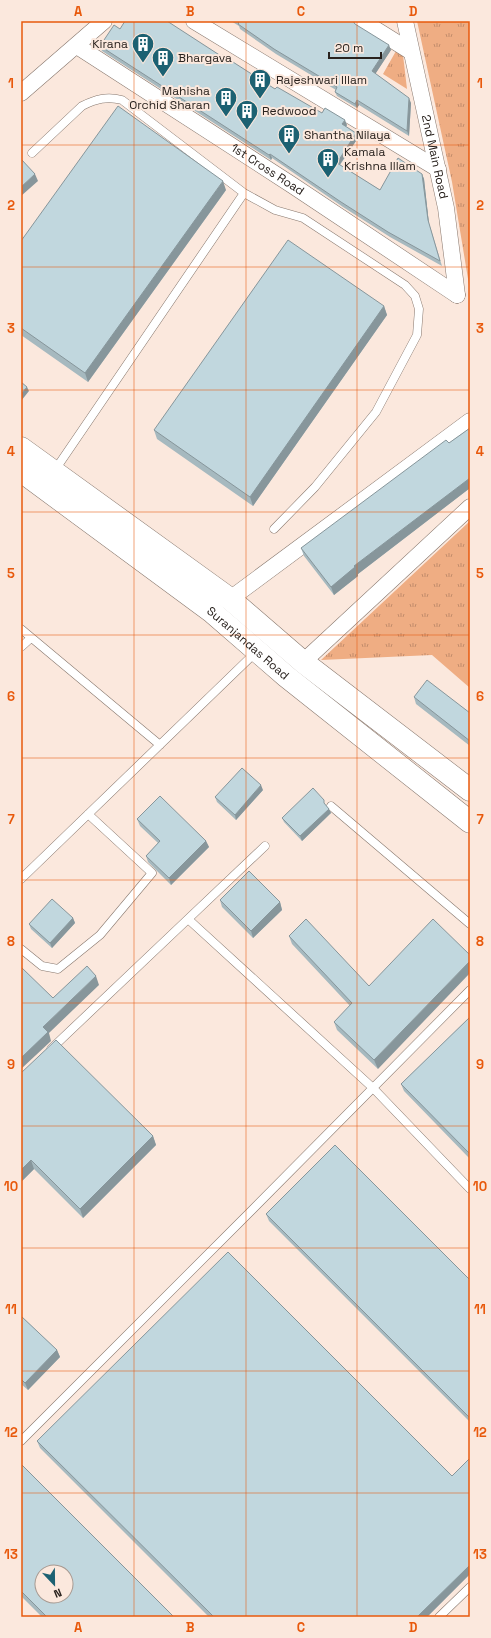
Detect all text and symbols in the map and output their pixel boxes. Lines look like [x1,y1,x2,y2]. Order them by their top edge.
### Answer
text: A [74,3,83,20]
text: B [186,3,195,20]
text: C [297,3,305,20]
text: D [409,3,418,20]
building icon: Kirana [130,31,156,64]
scale bar [329,34,381,60]
place label: Kirana [92,36,128,52]
text: 20 m [335,40,363,56]
building icon: Bhargava [150,45,176,78]
place label: Bhargava [178,50,232,66]
building icon: Rajeshwari Illam [247,67,273,100]
place label: Rajeshwari Illam [276,72,367,88]
text: 1 [8,75,14,92]
text: 1 [477,75,483,92]
place label: Mahisha Orchid Sharan [129,83,210,113]
building icon: Mahisha Orchid Sharan [213,85,239,118]
building icon: Redwood [234,98,260,131]
place label: Redwood [262,103,316,119]
street label: 2nd Main Road [418,113,452,200]
building icon: Shantha Nilaya [276,122,302,155]
place label: Shantha Nilaya [304,127,391,143]
street label: 1st Cross Road [228,140,307,199]
place label: Kamala Krishna Illam [344,144,416,174]
building icon: Kamala Krishna Illam [315,146,341,179]
text: 2 [7,197,15,214]
text: 2 [476,197,484,214]
text: 3 [7,320,15,337]
text: 3 [476,320,484,337]
text: 4 [7,443,15,460]
text: 4 [476,443,484,460]
text: 5 [7,565,15,582]
text: 5 [476,565,484,582]
street label: Suranjandas Road [204,603,293,683]
text: 6 [7,688,15,705]
text: 6 [476,688,484,705]
text: 7 [7,811,15,828]
text: 7 [476,811,484,828]
text: 8 [7,933,15,950]
text: 8 [476,933,484,950]
text: 9 [7,1056,15,1073]
text: 9 [476,1056,484,1073]
text: 10 [4,1178,18,1195]
text: 10 [473,1178,487,1195]
text: 11 [5,1301,17,1318]
text: 11 [474,1301,486,1318]
text: 12 [4,1424,18,1441]
text: 12 [473,1424,487,1441]
text: 13 [4,1546,18,1563]
text: 13 [473,1546,487,1563]
north arrow [34,1564,74,1604]
text: N [52,1585,64,1601]
text: A [74,1619,83,1636]
text: B [186,1619,195,1636]
text: C [297,1619,305,1636]
text: D [409,1619,418,1636]

